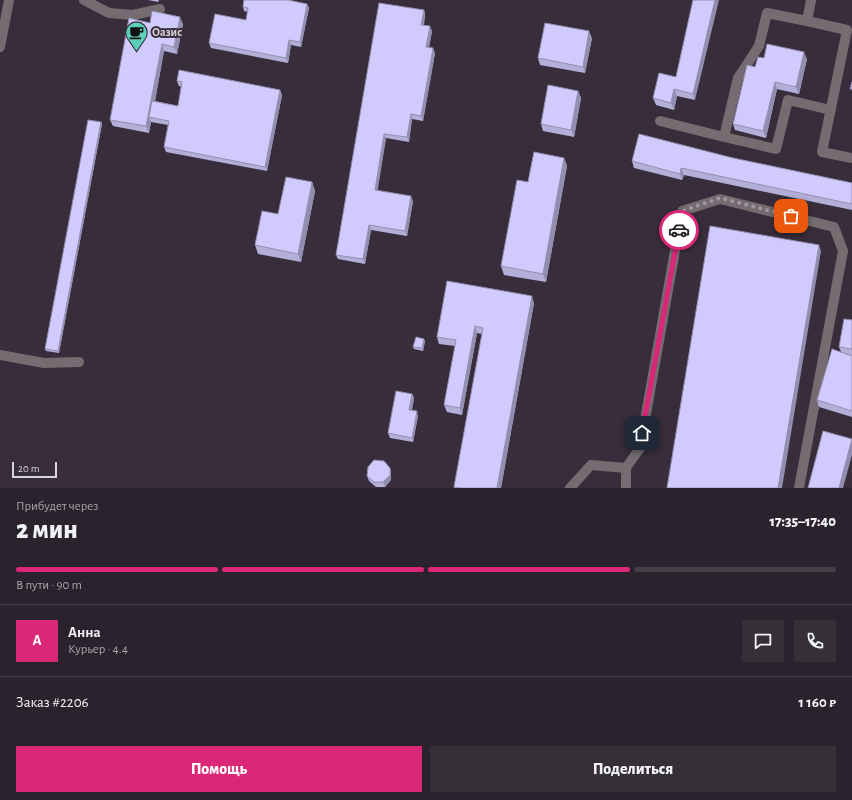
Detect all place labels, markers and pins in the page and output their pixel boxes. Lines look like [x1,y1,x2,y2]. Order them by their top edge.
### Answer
cafe icon: Оазис [123,19,149,52]
place label: Оазис [152,26,182,38]
pin [774,199,808,233]
pin [625,416,659,450]

